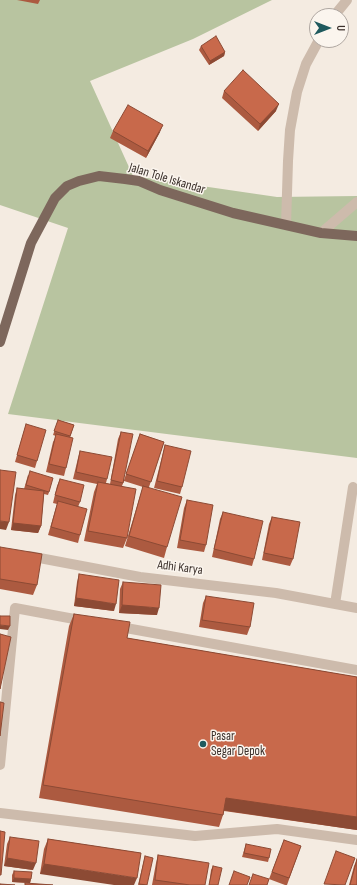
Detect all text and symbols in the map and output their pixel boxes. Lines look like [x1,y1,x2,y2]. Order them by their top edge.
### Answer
north arrow [309,8,349,48]
text: U [334,25,347,31]
street label: Jalan Tole Iskandar [127,160,207,198]
street label: Adhi Karya [157,557,203,579]
place label: Pasar Segar Depok [211,729,265,760]
marker: Pasar Segar Depok [198,739,208,749]

